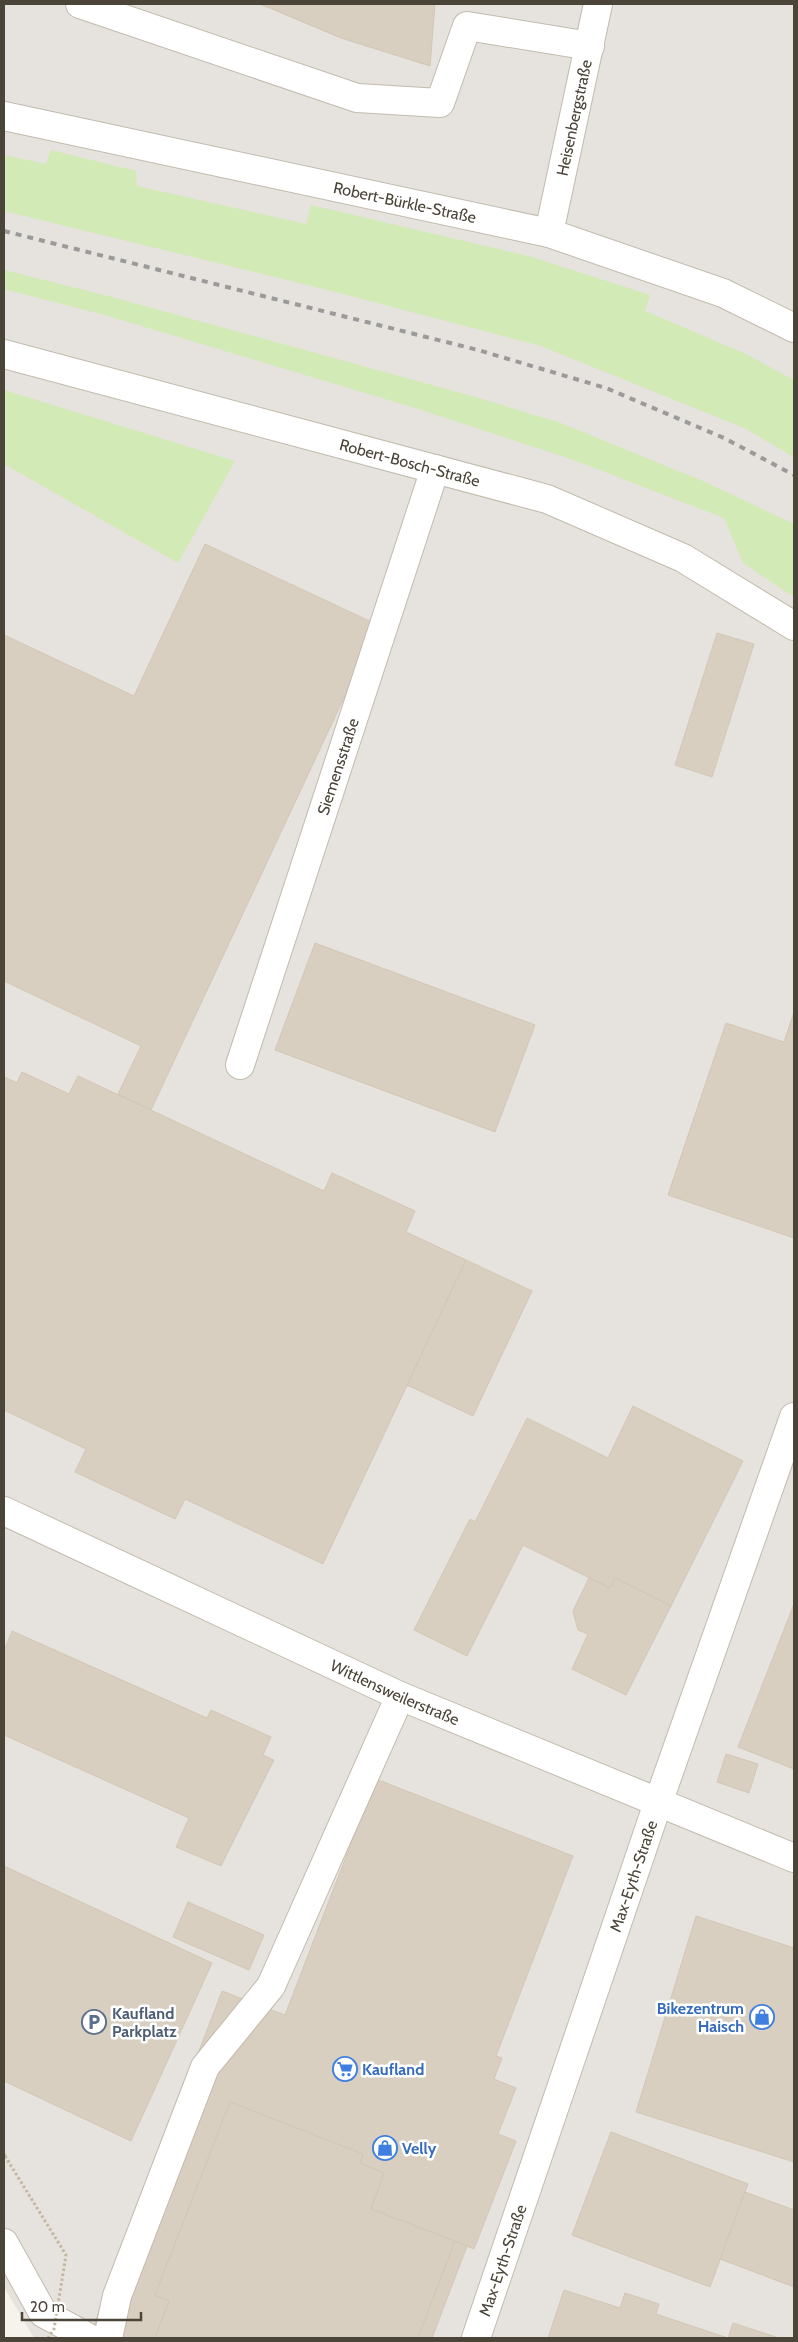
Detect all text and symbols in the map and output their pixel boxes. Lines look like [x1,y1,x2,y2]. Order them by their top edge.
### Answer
street label: Heisenbergstraße [552,58,595,178]
street label: Robert-Bürkle-Straße [332,177,478,227]
street label: Robert-Bosch-Straße [337,435,482,490]
street label: Siemensstraße [313,716,362,817]
street label: Wittlensweilerstraße [328,1655,462,1729]
street label: Max-Eyth-Straße [605,1818,661,1934]
place label: Bikezentrum Haisch [657,1999,744,2036]
place label: Kaufland Parkplatz [112,2004,177,2041]
shop icon: Bikezentrum Haisch [749,2004,775,2030]
parking icon: Kaufland Parkplatz [81,2009,107,2035]
supermarket icon: Kaufland [332,2056,358,2082]
place label: Kaufland [362,2060,424,2079]
shop icon: Velly [372,2135,398,2161]
place label: Velly [402,2139,437,2158]
street label: Max-Eyth-Straße [475,2202,530,2319]
scale bar [22,2290,141,2322]
text: 20 m [30,2298,65,2316]

